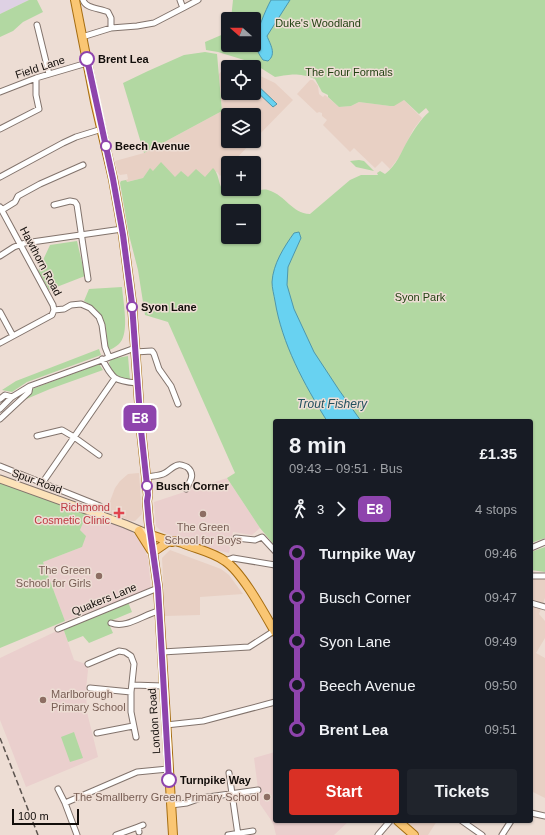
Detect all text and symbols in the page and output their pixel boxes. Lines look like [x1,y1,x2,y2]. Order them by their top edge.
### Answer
north arrow [221,12,261,52]
map controls [221,12,261,244]
park label: Duke's Woodland [275,17,361,29]
marker: Brent Lea [79,51,95,67]
street label: Field Lane [14,53,66,81]
place label: Brent Lea [98,53,150,65]
button: locate [221,60,261,100]
park label: The Four Formals [305,66,393,78]
button: layers [221,108,261,148]
marker: Beech Avenue [100,140,112,152]
place label: Beech Avenue [115,140,190,152]
button: + [221,156,261,196]
button: − [221,204,261,244]
street label: Hawthorn Road [18,224,64,298]
park label: Syon Park [395,291,446,303]
marker: Syon Lane [126,301,138,313]
place label: Syon Lane [141,301,197,313]
water label: Trout Fishery [297,397,368,411]
line badge: E8 [122,405,158,431]
text: E8 [131,410,149,426]
text: 8 min [289,433,346,458]
text: £1.35 [479,445,517,462]
text: 09:43 – 09:51 · Bus [289,461,402,476]
street label: Spur Road [10,466,64,496]
marker: Busch Corner [141,480,153,492]
place label: Busch Corner [156,480,229,492]
icon: walk [289,498,311,520]
icon: forward [330,498,352,520]
place label: Richmond Cosmetic Clinic [34,501,110,526]
text: E8 [366,501,383,517]
text: 3 [317,502,324,517]
text: 4 stops [475,502,517,517]
marker: Richmond Cosmetic Clinic [113,507,125,519]
marker: The Green School for Boys [198,509,208,519]
place label: The Green School for Boys [164,521,242,546]
text: Turnpike Way [319,545,416,562]
text: 09:46 [484,546,517,561]
place label: The Green School for Girls [16,564,91,589]
marker: The Green School for Girls [94,571,104,581]
street label: Quakers Lane [70,580,138,618]
text: Busch Corner [319,589,411,606]
text: 09:47 [484,590,517,605]
text: Syon Lane [319,633,391,650]
text: 09:49 [484,634,517,649]
text: Beech Avenue [319,677,415,694]
text: 09:50 [484,678,517,693]
place label: Marlborough Primary School [51,688,126,713]
street label: London Road [146,688,162,754]
marker: Marlborough Primary School [38,695,48,705]
text: Brent Lea [319,721,388,738]
text: 09:51 [484,722,517,737]
button: Start [289,769,399,815]
button: Tickets [407,769,517,815]
marker: Turnpike Way [161,772,177,788]
place label: Turnpike Way [180,774,252,786]
place label: The Smallberry Green Primary School [73,791,259,803]
marker: The Smallberry Green Primary School [262,792,272,802]
scale bar [12,807,79,826]
text: 100 m [18,810,49,822]

